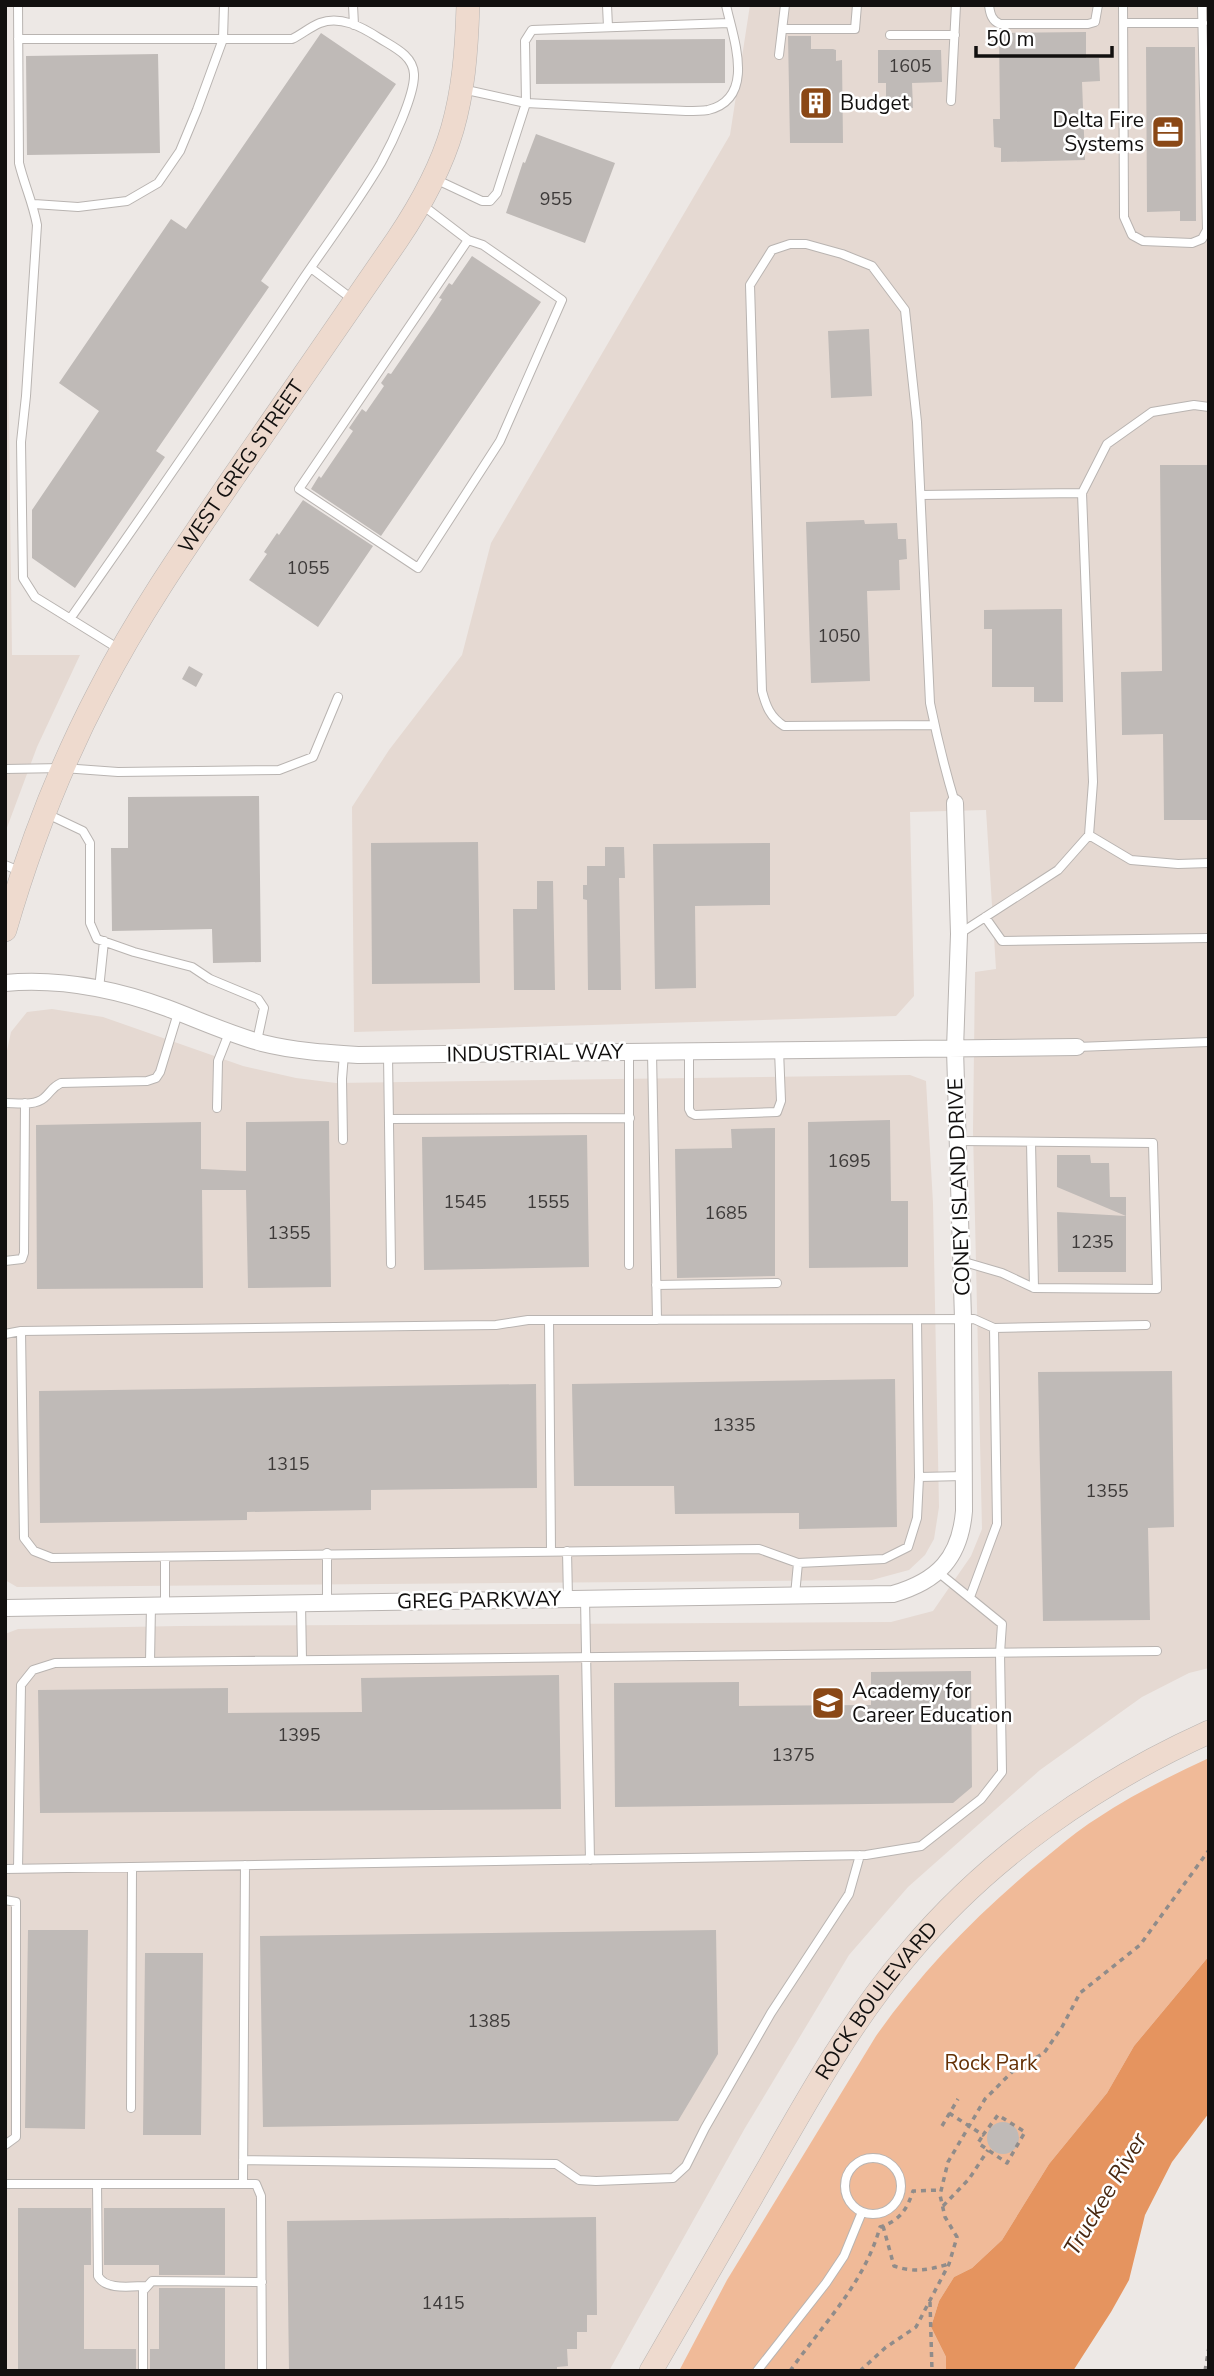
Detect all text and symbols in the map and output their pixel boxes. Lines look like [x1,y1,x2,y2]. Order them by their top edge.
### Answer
scale bar [976,14,1112,58]
text: 50 m [986,25,1035,53]
house number: 1605 [888,54,932,78]
building icon: Budget [797,84,835,122]
place label: Budget [840,89,910,117]
place label: Delta Fire Systems [1052,106,1144,158]
office icon: Delta Fire Systems [1149,113,1187,151]
house number: 955 [540,187,572,211]
street label: WEST GREG STREET [172,374,311,559]
house number: 1055 [286,556,330,580]
house number: 1050 [817,624,861,648]
street label: INDUSTRIAL WAY [446,1037,624,1069]
street label: CONEY ISLAND DRIVE [941,1077,977,1297]
house number: 1695 [827,1149,871,1173]
house number: 1545 [443,1190,487,1214]
house number: 1555 [526,1190,570,1214]
house number: 1685 [704,1201,748,1225]
house number: 1355 [267,1221,311,1245]
house number: 1235 [1070,1230,1114,1254]
house number: 1335 [712,1413,756,1437]
house number: 1315 [266,1452,310,1476]
house number: 1355 [1085,1479,1129,1503]
street label: GREG PARKWAY [397,1585,562,1615]
place label: Academy for Career Education [852,1677,1012,1729]
school or university icon: Academy for Career Education [809,1684,847,1722]
house number: 1395 [277,1723,321,1747]
house number: 1375 [771,1743,815,1767]
street label: ROCK BOULEVARD [809,1916,944,2085]
house number: 1385 [467,2009,511,2033]
park label: Rock Park [944,2049,1038,2077]
water label: Truckee River [1057,2126,1155,2262]
house number: 1415 [421,2291,465,2315]

